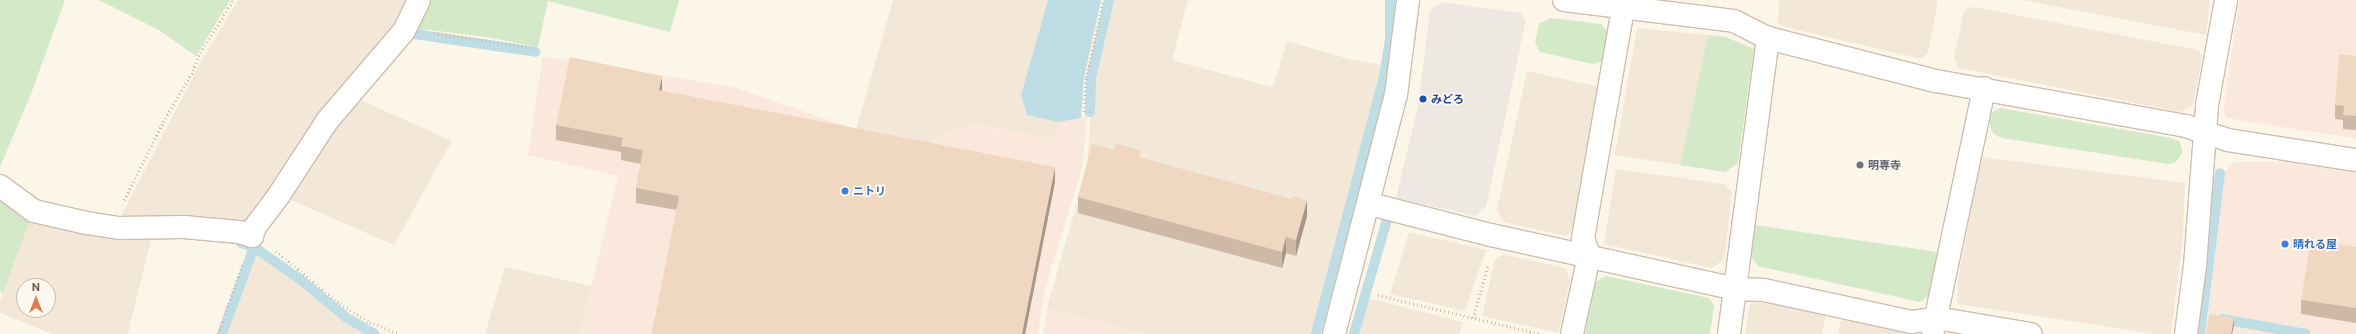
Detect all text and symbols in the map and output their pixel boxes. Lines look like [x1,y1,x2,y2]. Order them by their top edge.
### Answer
place label: みどろ [1431,92,1464,106]
marker: みどろ [1418,94,1428,104]
place label: 明専寺 [1868,158,1901,172]
marker: 明専寺 [1855,160,1865,170]
place label: ニトリ [853,184,886,198]
marker: ニトリ [840,186,850,196]
place label: 晴れる屋 [2293,237,2337,251]
marker: 晴れる屋 [2280,239,2290,249]
north arrow [16,278,56,318]
text: N [32,280,40,293]

